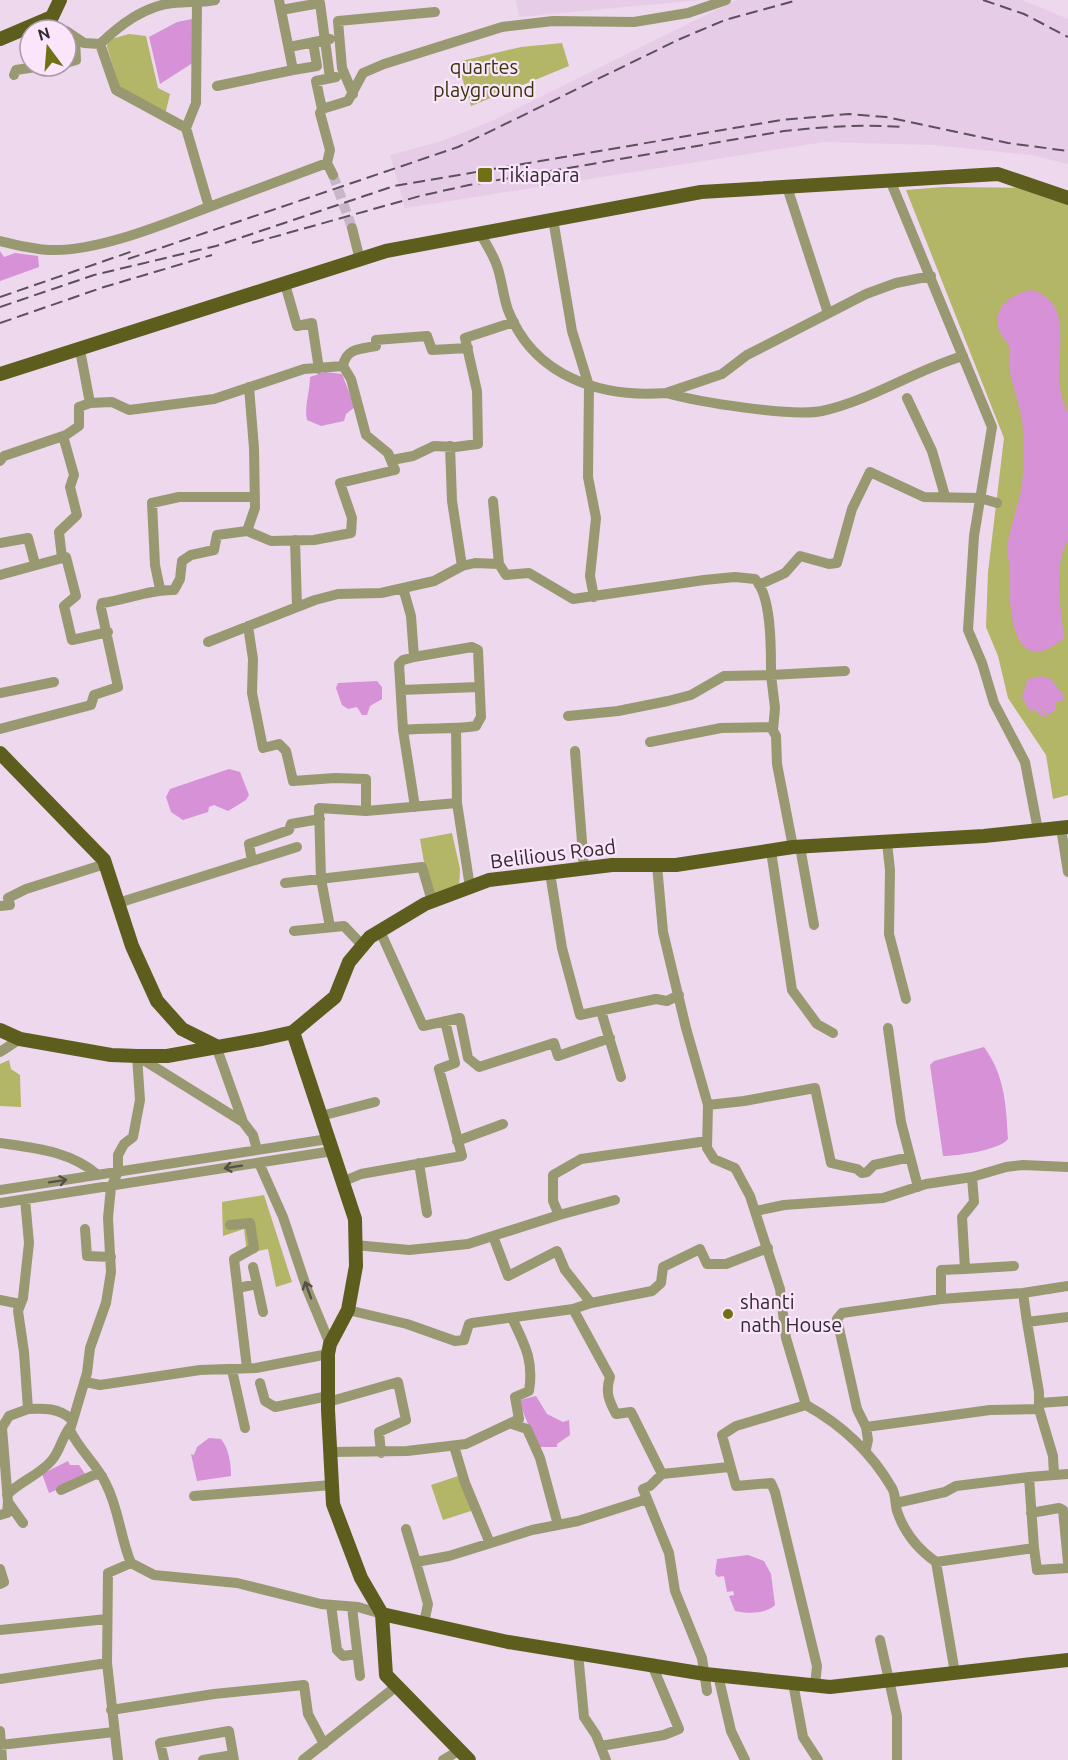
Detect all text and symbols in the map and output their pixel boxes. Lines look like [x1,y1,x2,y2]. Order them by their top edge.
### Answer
north arrow [18,18,78,78]
text: N [36,23,52,44]
park label: quartes playground [433,55,535,101]
place label: Tikiapara [498,163,579,186]
marker: Tikiapara [476,166,494,184]
street label: Belilious Road [489,834,617,873]
one-way arrow [224,1162,244,1173]
one-way arrow [47,1176,67,1187]
one-way arrow [302,1281,313,1300]
place label: shanti nath House [740,1290,842,1336]
marker: shanti nath House [721,1307,735,1321]

